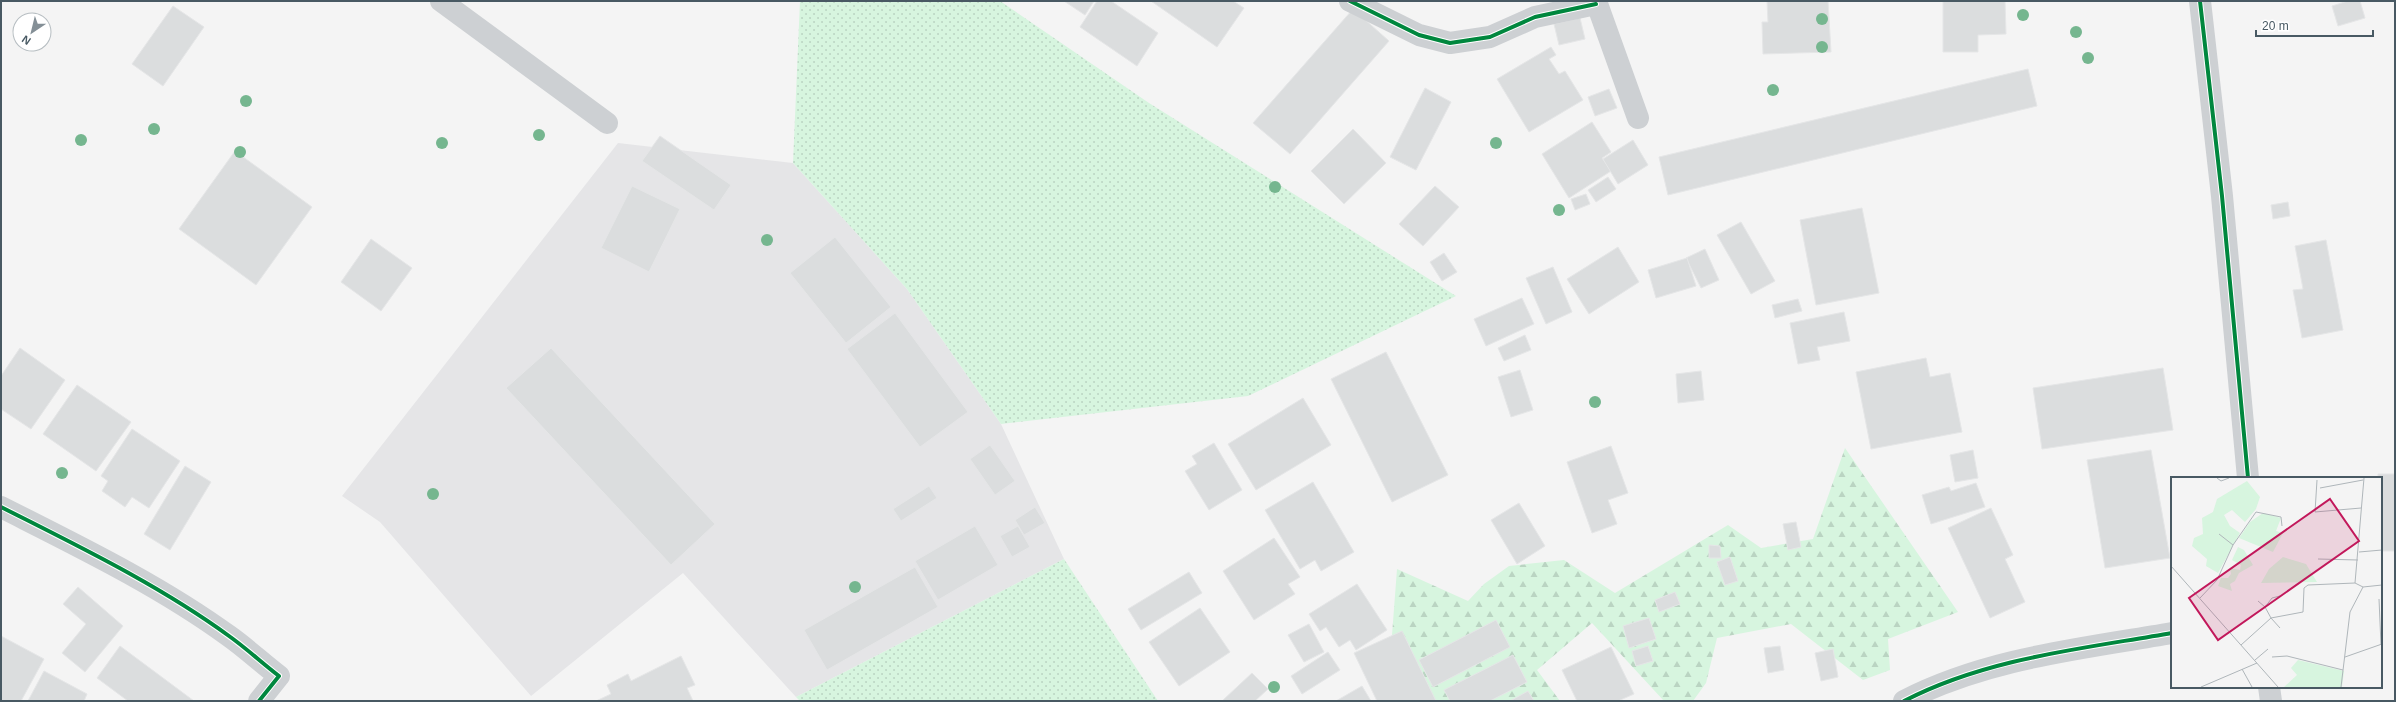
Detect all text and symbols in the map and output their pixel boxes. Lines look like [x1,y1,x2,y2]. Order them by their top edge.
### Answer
north arrow [12,12,52,52]
scale bar [2256,12,2373,38]
text: 20 m [2262,19,2289,33]
text: N [20,33,33,47]
inset map [2171,477,2382,688]

